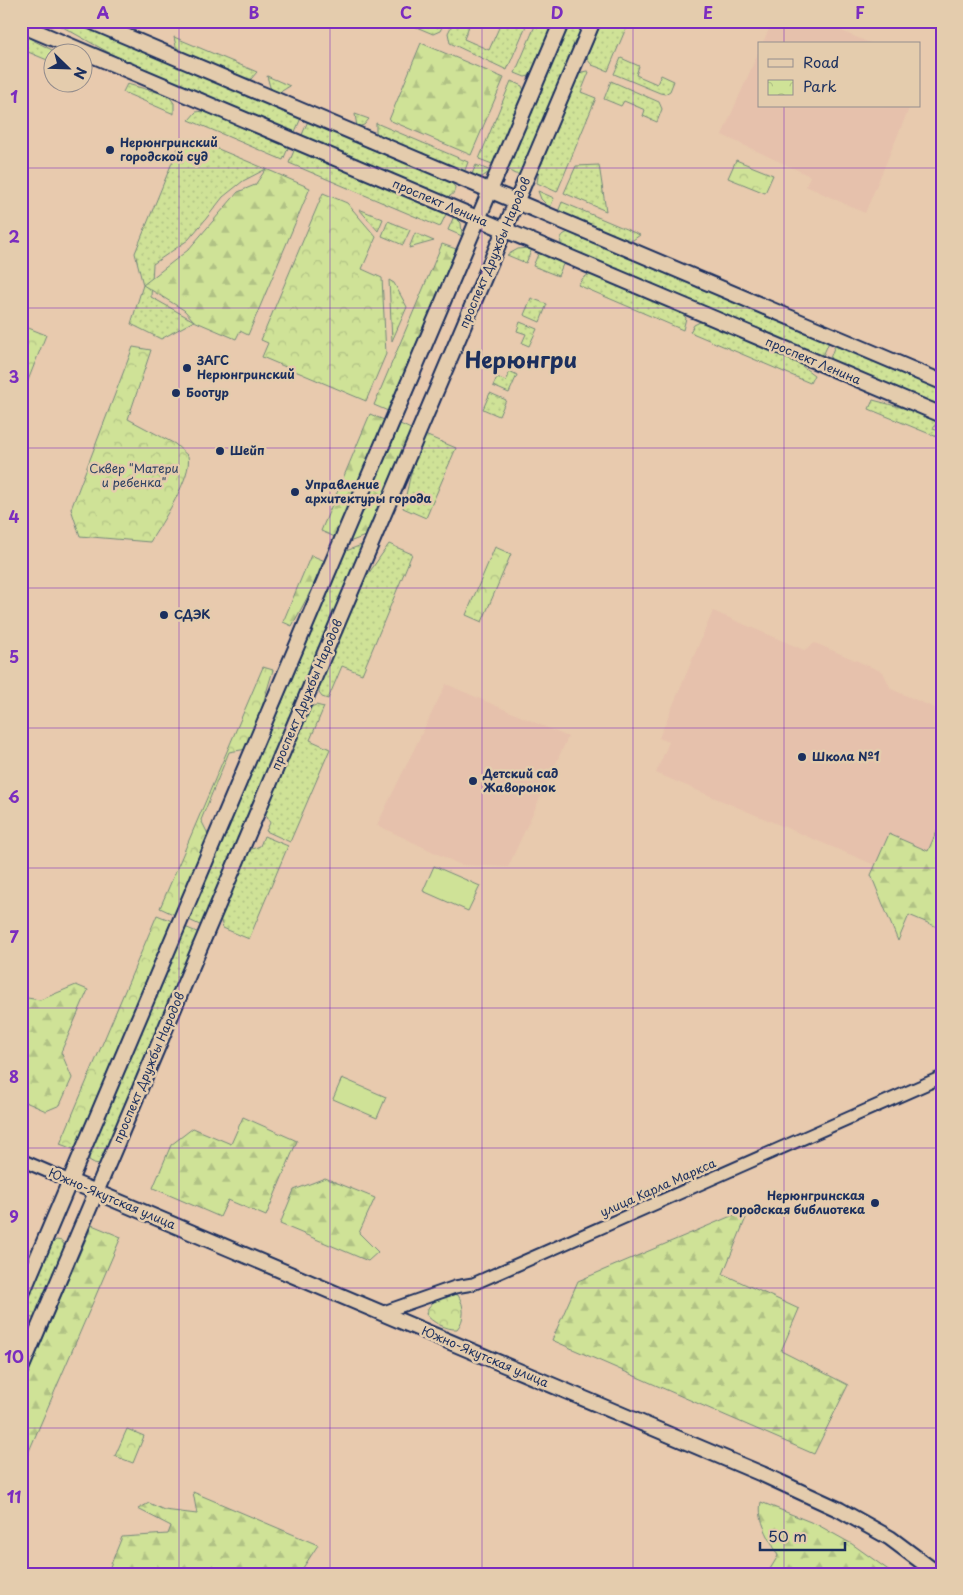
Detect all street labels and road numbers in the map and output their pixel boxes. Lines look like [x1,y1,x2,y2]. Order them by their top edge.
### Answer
street label: проспект Ленина [390,174,491,231]
street label: проспект Дружбы Народов [454,174,534,331]
street label: проспект Ленина [763,332,864,389]
street label: проспект Дружбы Народов [266,616,346,773]
street label: проспект Дружбы Народов [108,989,188,1146]
street label: улица Карла Маркса [597,1153,719,1221]
street label: Южно-Якутская улица [46,1163,179,1233]
street label: Южно-Якутская улица [419,1321,552,1391]

